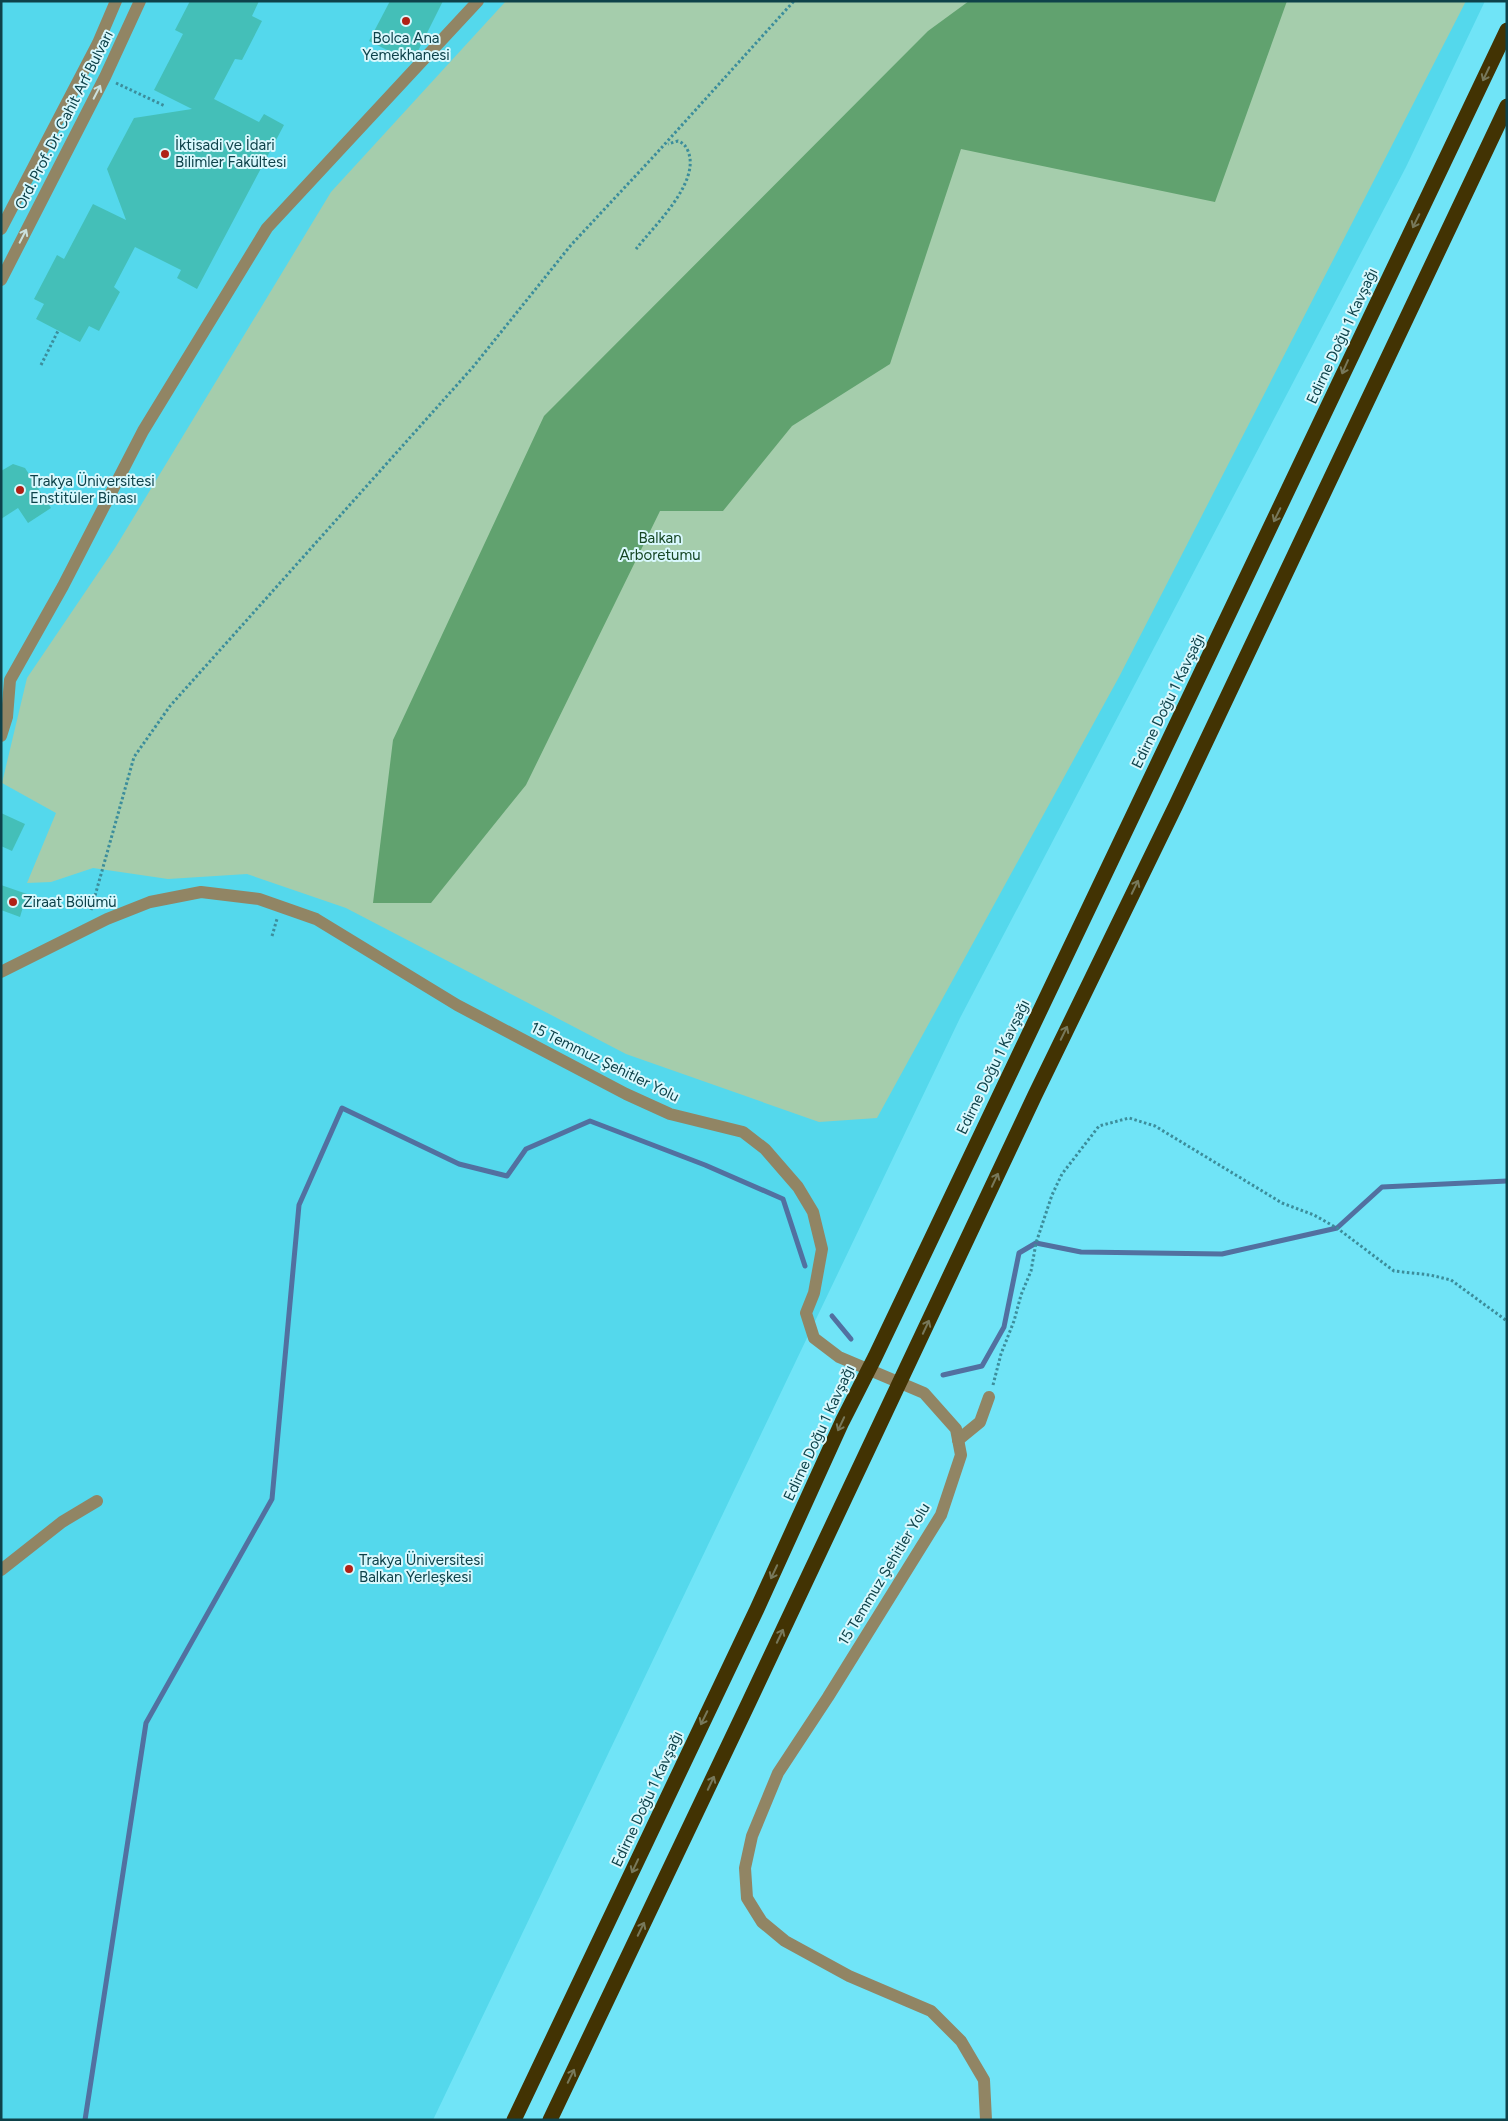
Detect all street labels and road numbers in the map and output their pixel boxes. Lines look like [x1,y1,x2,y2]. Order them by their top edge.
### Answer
street label: Ord. Prof. Dr. Cahit Arf Bulvarı [11,28,117,212]
street label: Edirne Doğu 1 Kavşağı [1303,265,1381,407]
street label: Edirne Doğu 1 Kavşağı [1128,631,1208,771]
street label: Edirne Doğu 1 Kavşağı [953,997,1033,1137]
street label: 15 Temmuz Şehitler Yolu [528,1018,682,1106]
street label: Edirne Doğu 1 Kavşağı [780,1362,858,1504]
street label: 15 Temmuz Şehitler Yolu [834,1500,934,1648]
street label: Edirne Doğu 1 Kavşağı [608,1728,686,1870]

